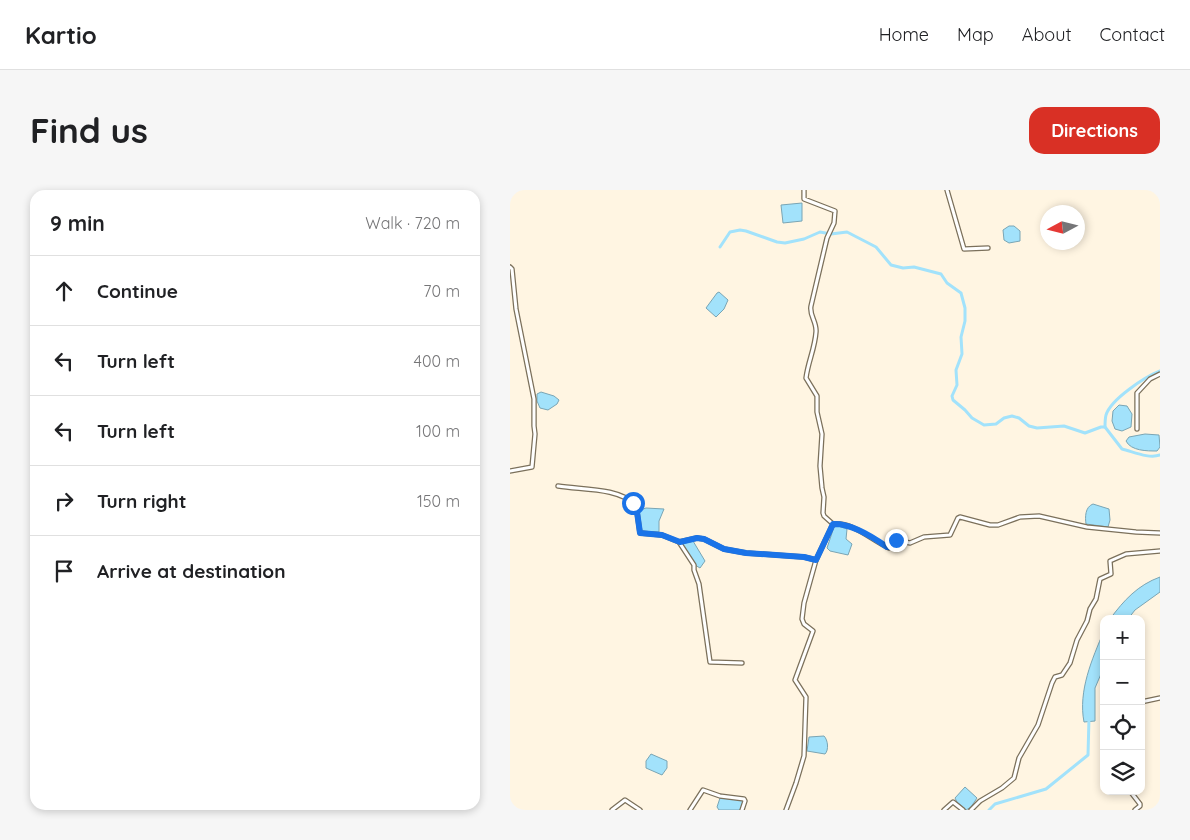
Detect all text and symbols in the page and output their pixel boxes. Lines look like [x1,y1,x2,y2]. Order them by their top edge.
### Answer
text: Kartio [25,20,97,50]
text: Home [879,23,929,46]
text: Map [957,23,994,46]
text: About [1022,23,1072,46]
text: Contact [1100,23,1165,46]
button: Directions [1029,107,1160,154]
text: Find us [30,108,148,152]
north arrow [1040,205,1085,250]
text: 9 min [50,210,105,236]
text: Walk · 720 m [365,213,460,233]
icon: ahead [50,277,78,305]
text: Continue [97,279,178,303]
text: 70 m [423,281,460,301]
icon: left [50,347,78,375]
text: Turn left [97,349,175,373]
text: 400 m [414,351,460,371]
icon: left [50,417,78,445]
text: Turn left [97,419,175,443]
text: 100 m [416,421,460,441]
icon: right [50,487,78,515]
text: Turn right [97,489,186,513]
text: 150 m [417,491,460,511]
route start [622,492,645,515]
route end [885,529,908,552]
icon: arrive [50,557,78,585]
text: Arrive at destination [97,559,286,583]
map controls [1100,615,1145,795]
button: + [1100,615,1145,660]
button: − [1100,660,1145,705]
button: locate [1100,705,1145,750]
button: layers [1100,750,1145,795]

